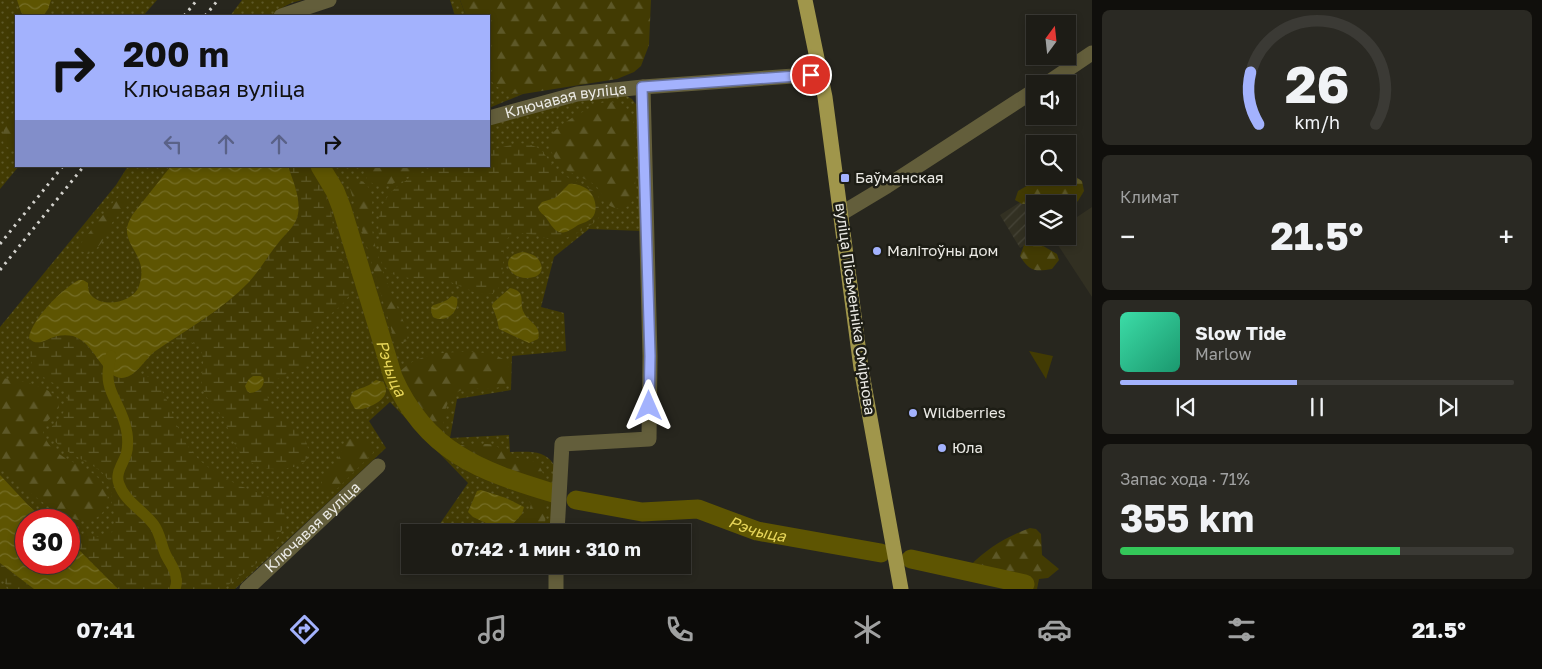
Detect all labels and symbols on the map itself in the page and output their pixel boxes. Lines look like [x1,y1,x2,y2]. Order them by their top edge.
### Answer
north arrow [1026,15,1076,65]
pin [790,54,832,96]
street label: Ключавая вуліца [503,79,628,121]
place label: Баўманская [855,168,944,186]
marker: Баўманская [839,172,851,184]
street label: вуліца Пісьменніка Смірнова [832,202,880,416]
place label: Малітоўны дом [887,241,998,259]
marker: Малітоўны дом [871,245,883,257]
water label: Рэчыца [372,337,411,401]
position arrow [622,379,674,431]
place label: Wildberries [923,403,1006,421]
marker: Wildberries [907,407,919,419]
place label: Юла [952,438,983,456]
marker: Юла [936,442,948,454]
street label: Ключавая вуліца [260,478,363,576]
speed limit sign: 30 [15,509,80,574]
water label: Рэчыца [726,511,788,546]

